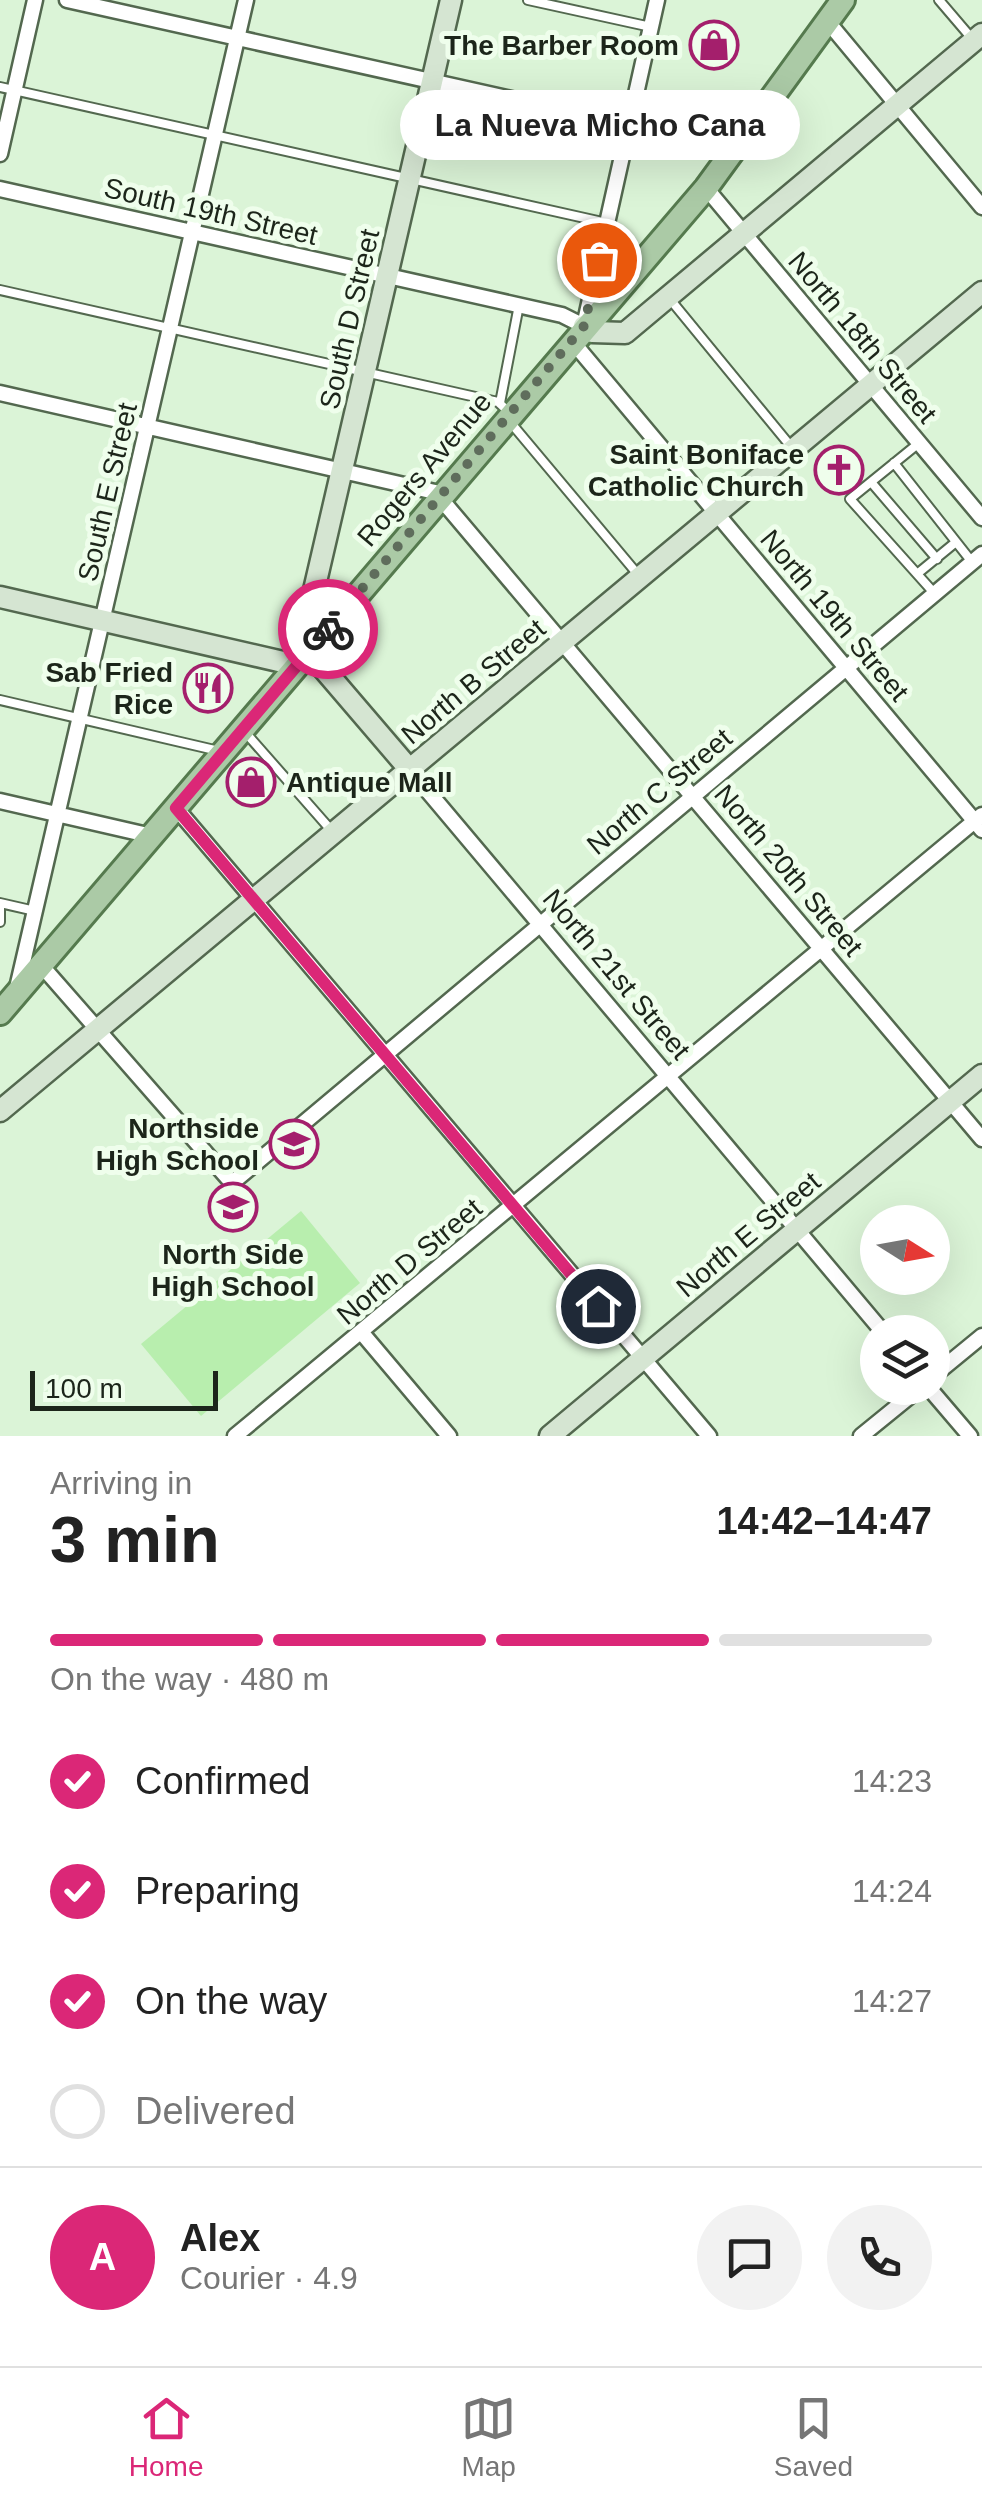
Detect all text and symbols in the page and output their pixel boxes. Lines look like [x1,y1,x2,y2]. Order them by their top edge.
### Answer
shop icon: The Barber Room [688,19,740,71]
place label: The Barber Room [444,30,679,61]
callout: La Nueva Micho Cana [399,90,799,160]
text: La Nueva Micho Cana [435,107,765,143]
street label: South 19th Street [101,172,321,251]
pin [557,218,642,303]
street label: South D Street [314,226,385,412]
icon: bag [572,233,627,288]
street label: North 18th Street [782,246,943,429]
street label: Rogers Avenue [351,386,498,552]
street label: South E Street [72,400,143,584]
place label: Saint Boniface Catholic Church [588,439,804,502]
church icon: Saint Boniface Catholic Church [813,444,865,496]
street label: North 19th Street [754,524,915,707]
courier [278,579,378,679]
icon: bike [301,602,356,657]
street label: North B Street [395,612,551,750]
place label: Sab Fried Rice [45,657,173,720]
restaurant icon: Sab Fried Rice [182,662,234,714]
street label: North C Street [581,722,738,861]
shop icon: Antique Mall [225,756,277,808]
place label: Antique Mall [286,767,452,798]
street label: North 20th Street [708,779,869,962]
street label: North 21st Street [537,883,697,1066]
place label: Northside High School [96,1113,259,1176]
school or university icon: Northside High School [268,1118,320,1170]
street label: North E Street [670,1165,826,1303]
school or university icon: North Side High School [207,1181,259,1233]
street label: North D Street [331,1192,488,1331]
north arrow [860,1205,950,1295]
map controls [860,1205,950,1405]
place label: North Side High School [151,1239,315,1302]
pin [556,1264,641,1349]
icon: home [571,1279,626,1334]
button: layers [860,1315,950,1405]
scale bar [30,1366,218,1410]
text: 100 m [45,1373,123,1404]
text: Arriving in [50,1465,192,1501]
text: 14:42–14:47 [716,1500,932,1542]
text: 3 min [50,1503,220,1576]
text: On the way · 480 m [50,1661,329,1697]
icon: check [50,1754,105,1809]
text: Confirmed [135,1760,310,1802]
text: 14:23 [852,1763,932,1799]
icon: check [50,1864,105,1919]
text: Preparing [135,1870,300,1912]
text: 14:24 [852,1873,932,1909]
icon: check [50,1974,105,2029]
text: On the way [135,1980,327,2022]
text: 14:27 [852,1983,932,2019]
text: Delivered [135,2090,296,2132]
button: chat [697,2205,802,2310]
button: phone [827,2205,932,2310]
text: Alex [180,2217,260,2259]
text: A [89,2236,116,2278]
text: Courier · 4.9 [180,2260,358,2296]
tab: Home [129,2391,204,2483]
tab: Map [461,2391,516,2483]
tab: Saved [774,2391,853,2483]

